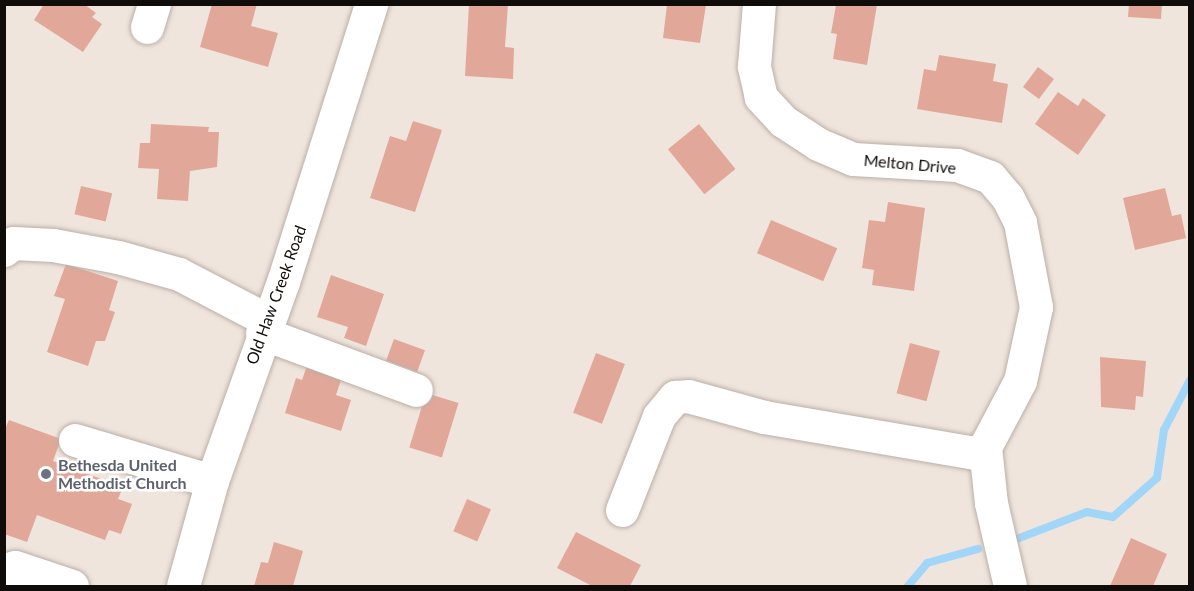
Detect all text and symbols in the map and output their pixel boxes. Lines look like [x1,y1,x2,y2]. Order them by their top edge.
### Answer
street label: Melton Drive [863,150,957,178]
street label: Old Haw Creek Road [242,223,310,367]
place label: Bethesda United Methodist Church [58,455,187,493]
marker: Bethesda United Methodist Church [39,467,53,481]

